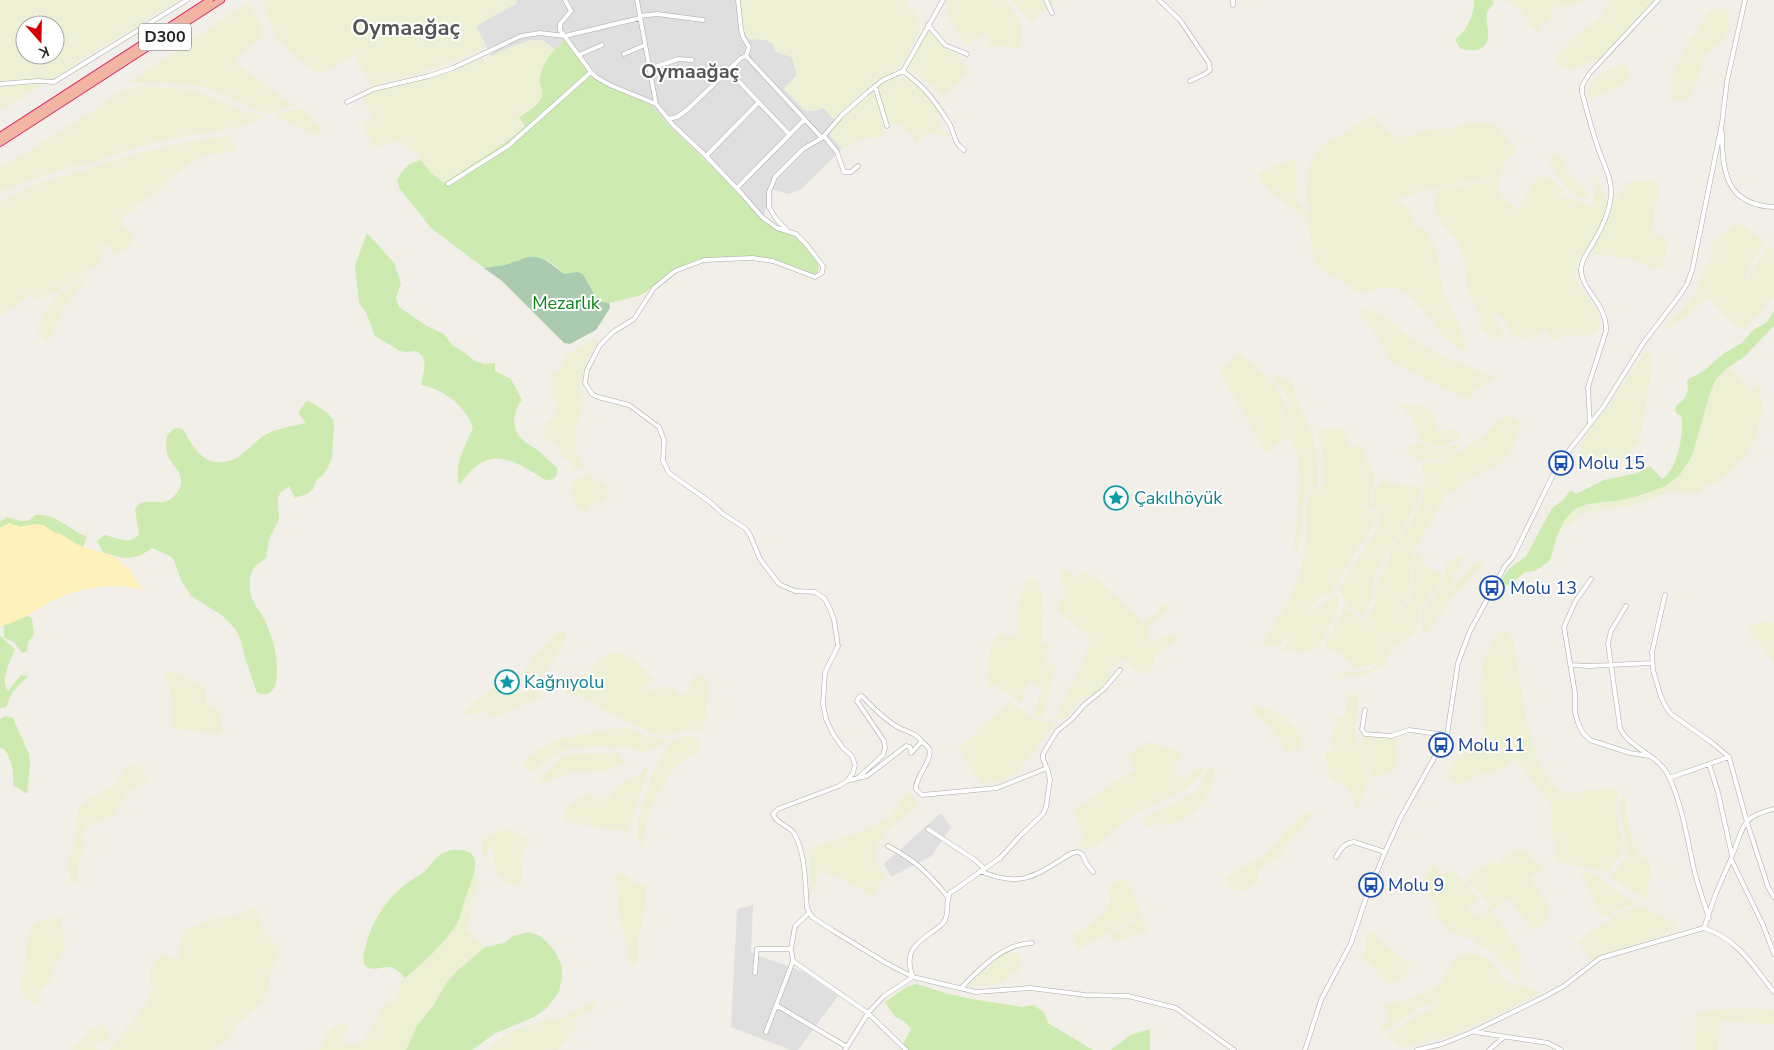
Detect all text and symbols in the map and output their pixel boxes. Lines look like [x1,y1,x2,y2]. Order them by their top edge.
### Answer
district label: Oymaağaç [352,13,461,43]
north arrow [15,15,65,65]
road number: D300 [139,24,191,51]
text: K [36,41,52,63]
district label: Oymaağaç [641,58,740,85]
park label: Mezarlık [532,291,601,315]
bus stop icon: Molu 15 [1548,450,1574,476]
place label: Molu 15 [1578,451,1645,475]
place icon: Çakılhöyük [1103,485,1129,511]
place label: Çakılhöyük [1134,486,1223,510]
bus stop icon: Molu 13 [1479,575,1505,601]
place label: Molu 13 [1510,576,1577,600]
place icon: Kağnıyolu [494,669,520,695]
place label: Kağnıyolu [524,670,604,694]
bus stop icon: Molu 11 [1428,732,1454,758]
place label: Molu 11 [1458,733,1525,757]
bus stop icon: Molu 9 [1358,872,1384,898]
place label: Molu 9 [1388,873,1444,897]

